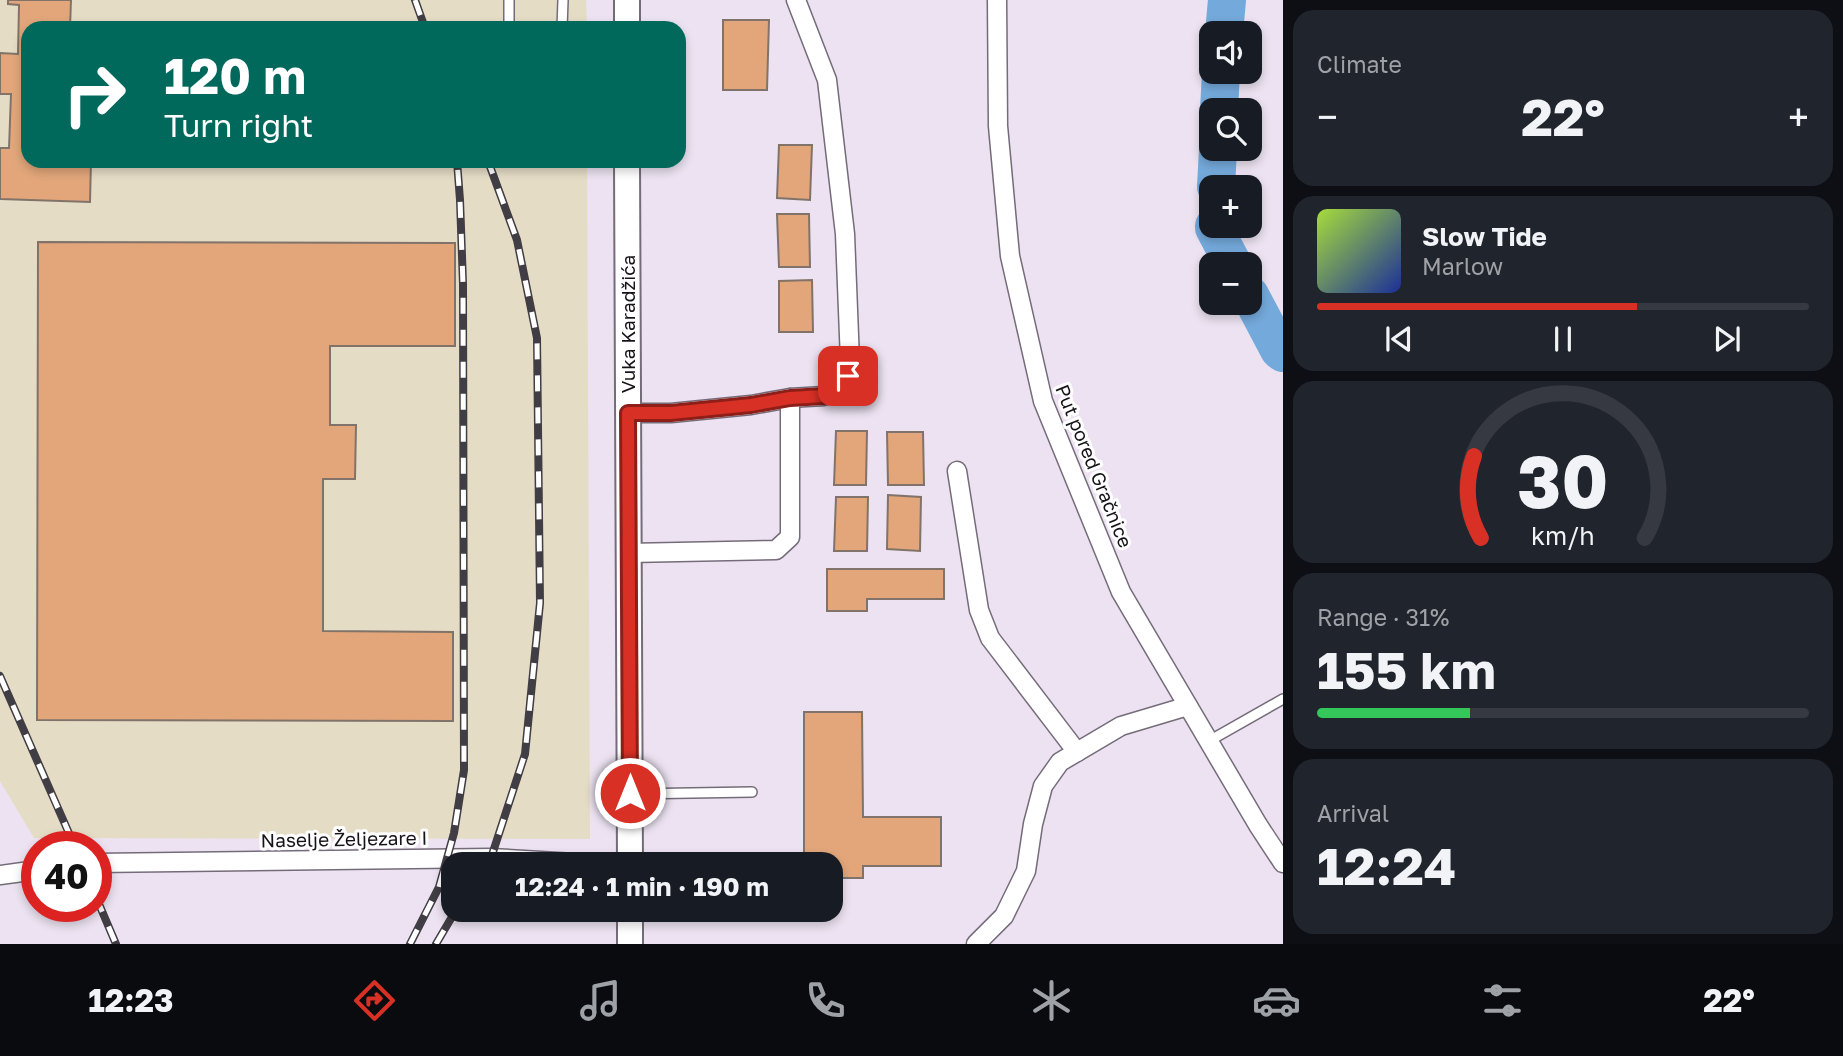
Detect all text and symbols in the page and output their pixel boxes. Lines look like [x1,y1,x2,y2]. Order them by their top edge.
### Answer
map controls [1199,21,1262,315]
button: sound [1199,21,1262,84]
text: 120 m [164,46,306,105]
icon: right [49,49,140,140]
text: Climate [1317,50,1402,78]
text: 22° [1521,85,1605,147]
text: − [1317,94,1338,139]
text: + [1788,94,1809,139]
button: search [1199,98,1262,161]
text: Turn right [164,106,313,144]
button: + [1199,175,1262,238]
text: Slow Tide [1422,221,1547,252]
button: − [1199,252,1262,315]
text: Marlow [1422,252,1503,280]
street label: Vuka Karadžića [616,255,639,393]
icon: previous [1380,320,1418,358]
icon: pause [1544,320,1582,358]
icon: next [1708,320,1746,358]
pin [818,346,878,406]
icon: arrive [829,357,867,395]
street label: Put pored Gračnice [1051,381,1138,551]
text: 30 [1517,437,1609,524]
text: km/h [1531,520,1595,551]
text: Range · 31% [1317,603,1449,631]
text: 155 km [1317,638,1496,700]
position arrow [593,756,667,830]
text: Arrival [1317,799,1389,827]
street label: Naselje Željezare I [260,826,428,851]
speed limit sign: 40 [21,831,112,922]
text: 12:24 [1317,834,1456,896]
text: 12:24 · 1 min · 190 m [515,871,769,902]
icon: directions [350,976,399,1025]
icon: music [576,976,625,1025]
icon: phone [801,976,850,1025]
icon: climate [1027,976,1076,1025]
icon: car [1252,976,1301,1025]
icon: filters [1478,976,1527,1025]
text: 12:23 [88,981,174,1019]
text: 22° [1703,981,1755,1019]

